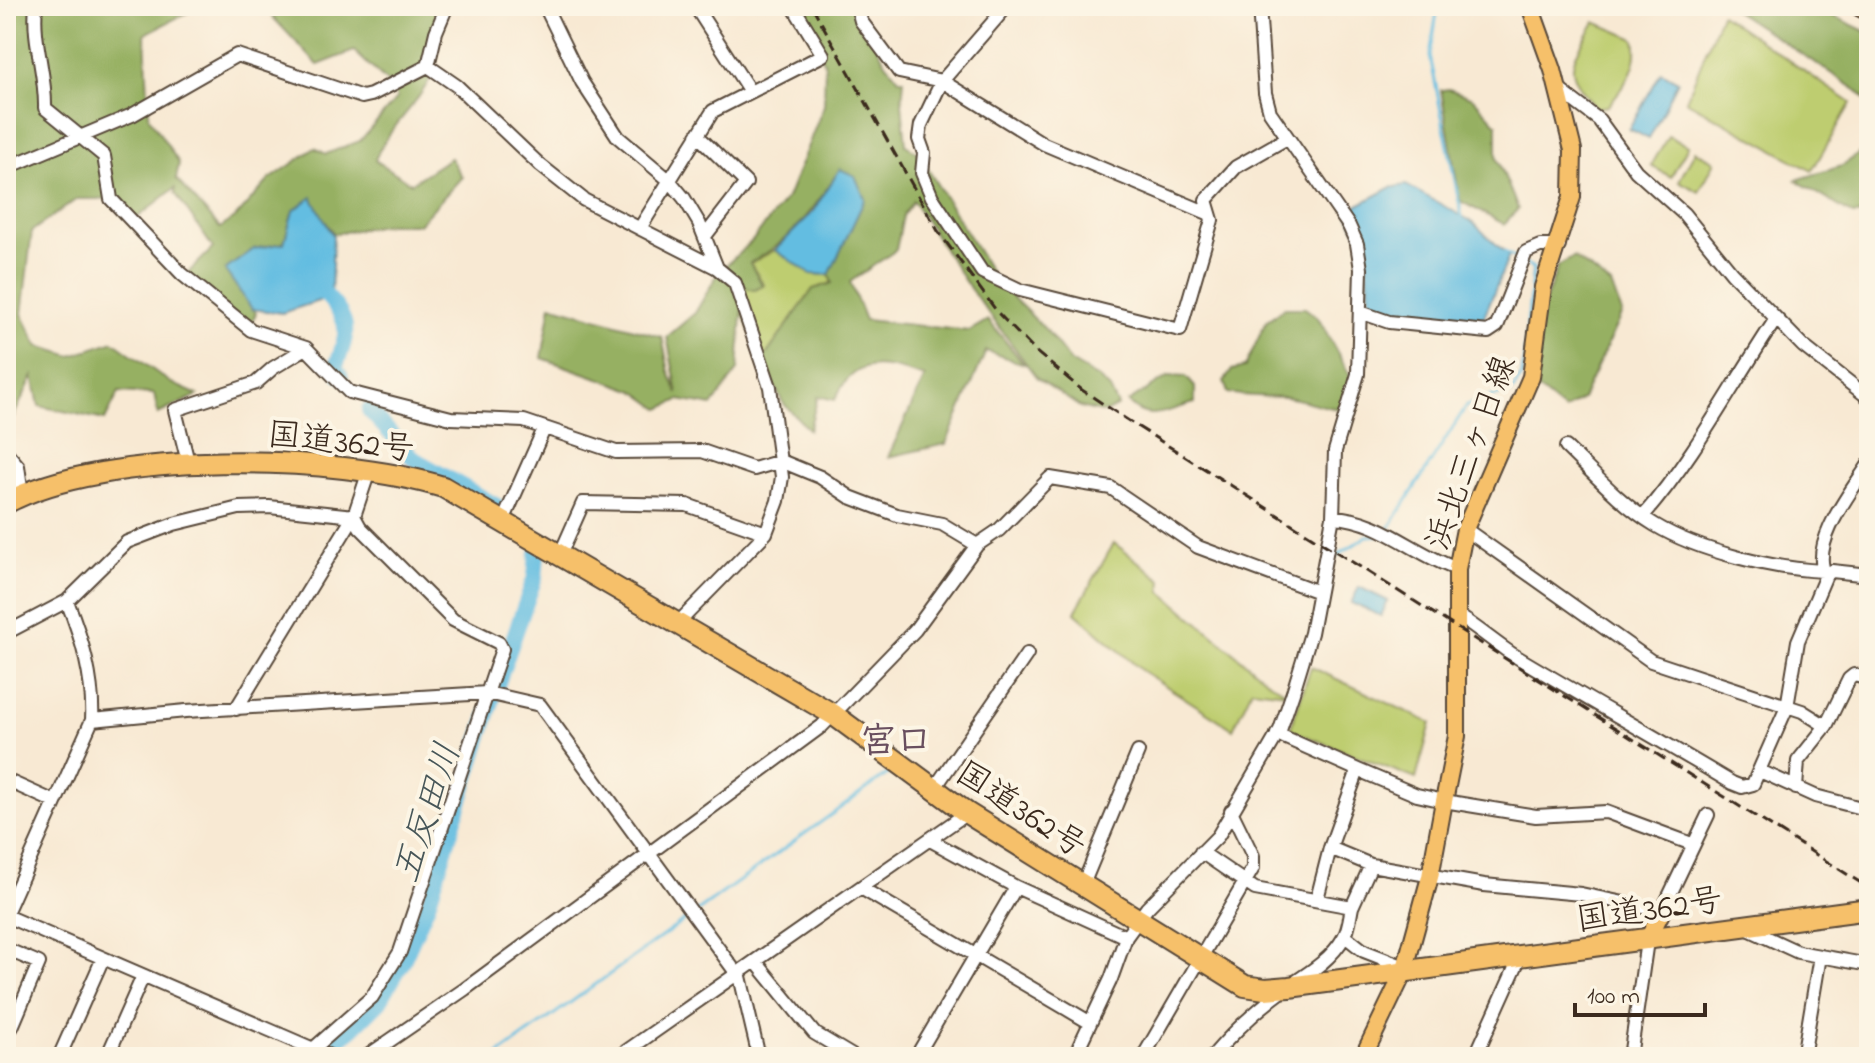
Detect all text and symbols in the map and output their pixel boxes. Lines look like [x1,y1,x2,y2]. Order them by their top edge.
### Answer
street label: 浜北三ヶ日線 [1414,349,1531,558]
street label: 国道362号 [264,411,417,477]
district label: 宮口 [860,717,932,770]
water label: 五反田川 [382,737,477,890]
street label: 国道362号 [944,750,1095,873]
street label: 国道362号 [1573,877,1726,947]
scale bar [1575,967,1705,1017]
text: 100 m [1587,980,1640,1015]

